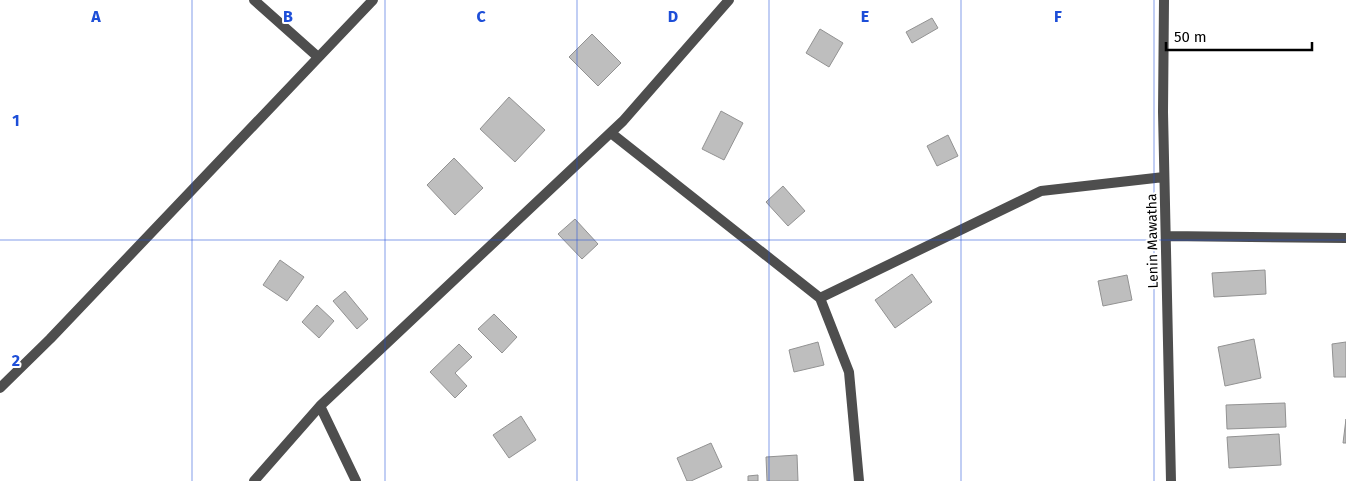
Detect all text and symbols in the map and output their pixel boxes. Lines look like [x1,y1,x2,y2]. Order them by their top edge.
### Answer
text: A [90,7,101,26]
text: B [283,7,293,26]
text: C [476,7,486,26]
text: D [668,7,678,26]
text: E [861,7,869,26]
text: F [1054,7,1062,26]
scale bar [1166,20,1312,52]
text: 50 m [1174,28,1207,46]
text: 1 [12,111,20,130]
street label: Lenin Mawatha [1143,193,1162,289]
text: 2 [12,351,20,370]

